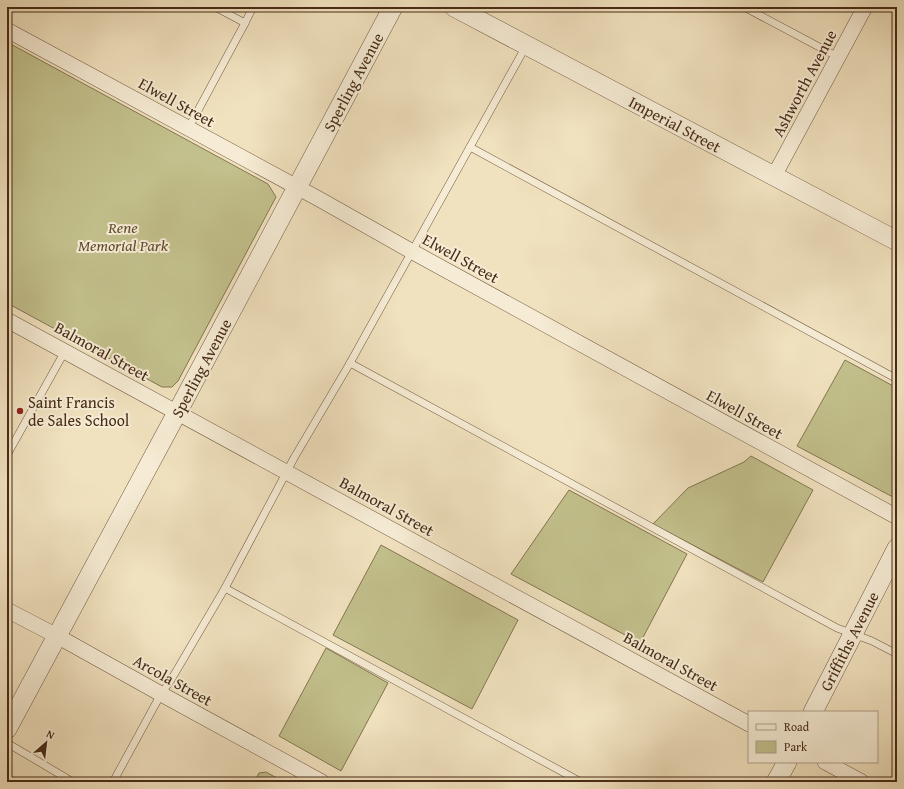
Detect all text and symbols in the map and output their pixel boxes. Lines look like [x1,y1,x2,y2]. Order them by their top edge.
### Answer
street label: Ashworth Avenue [766,25,842,141]
street label: Sperling Avenue [317,28,389,136]
street label: Elwell Street [134,71,220,133]
street label: Imperial Street [625,90,726,159]
park label: Rene Memorial Park [78,215,169,257]
street label: Elwell Street [418,227,504,289]
street label: Sperling Avenue [165,314,237,422]
street label: Balmoral Street [50,315,154,387]
street label: Elwell Street [702,383,788,445]
place label: Saint Francis de Sales School [28,390,130,432]
marker: Saint Francis de Sales School [15,406,25,416]
street label: Balmoral Street [335,470,439,542]
street label: Griffiths Avenue [814,587,884,695]
street label: Balmoral Street [619,625,723,697]
street label: Arcola Street [129,648,217,712]
legend [748,711,878,763]
text: Road [784,718,810,735]
north arrow [26,723,66,763]
text: N [44,725,58,743]
text: Park [784,738,808,755]

